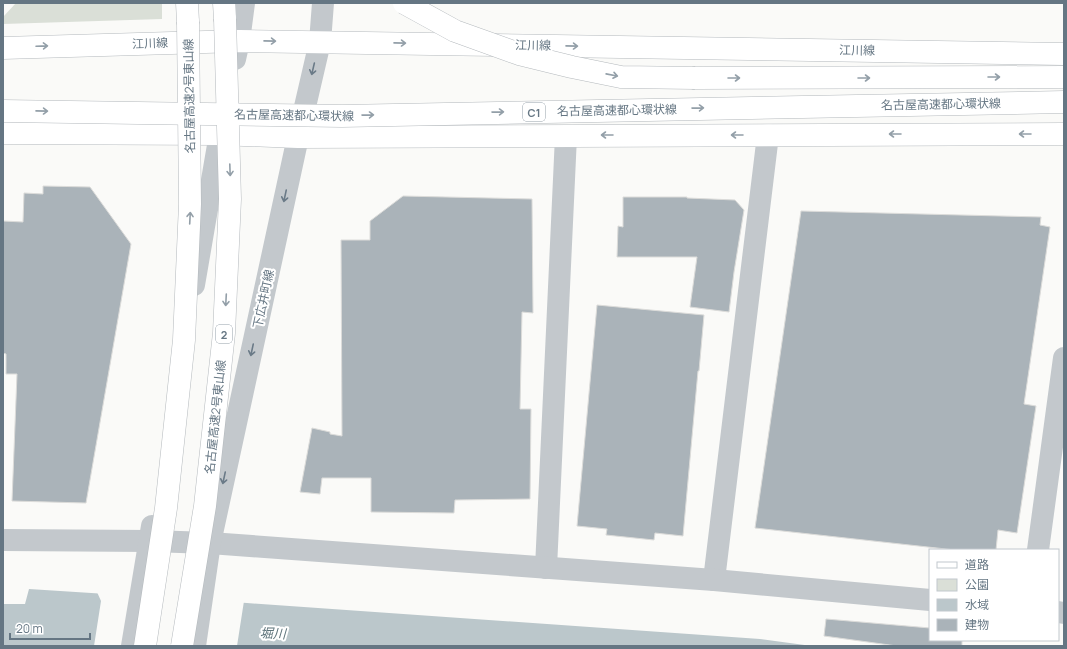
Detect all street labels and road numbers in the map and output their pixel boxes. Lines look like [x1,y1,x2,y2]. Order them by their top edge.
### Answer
street label: 江川線 [132,34,168,52]
street label: 江川線 [515,36,551,54]
street label: 名古屋高速2号東山線 [179,38,199,154]
street label: 江川線 [839,41,875,59]
street label: 名古屋高速都心環状線 [881,94,1001,114]
street label: 名古屋高速都心環状線 [557,100,677,120]
road number: C1 [523,103,545,121]
street label: 名古屋高速都心環状線 [234,105,354,125]
street label: 下広井町線 [248,268,278,330]
road number: 2 [216,325,232,343]
street label: 名古屋高速2号東山線 [201,359,229,475]

